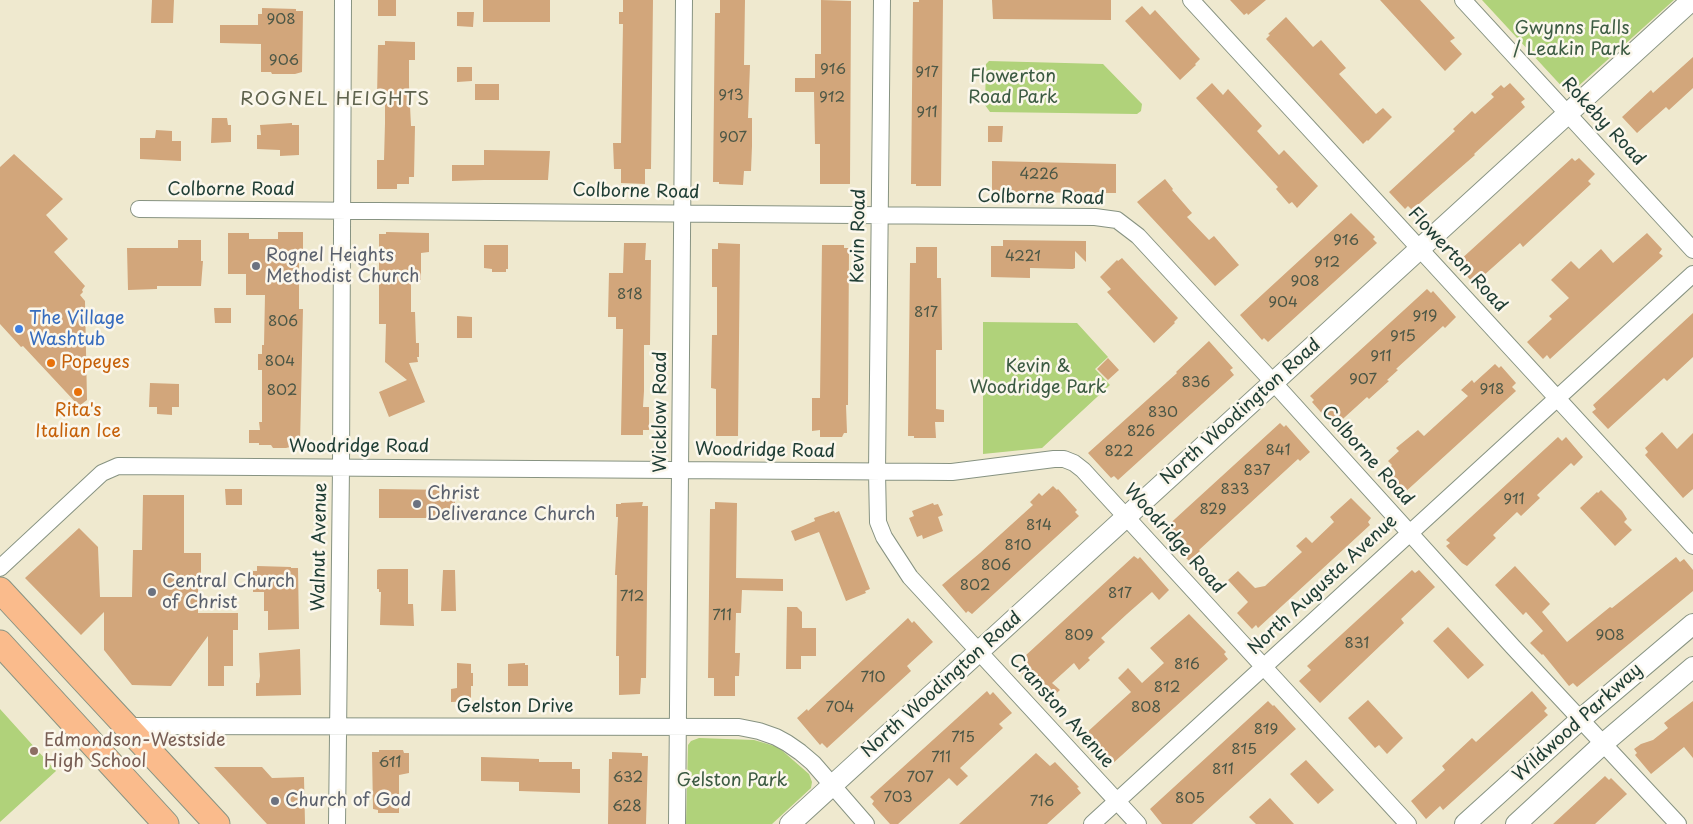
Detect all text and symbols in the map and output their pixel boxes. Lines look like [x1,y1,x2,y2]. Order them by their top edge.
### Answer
house number: 908 [266,11,296,29]
park label: Gwynns Falls / Leakin Park [1513,18,1631,60]
house number: 906 [269,52,299,70]
house number: 916 [820,61,846,79]
house number: 917 [915,64,939,82]
park label: Flowerton Road Park [968,66,1058,108]
street label: Rokeby Road [1557,74,1649,170]
house number: 913 [718,87,744,105]
district label: ROGNEL HEIGHTS [240,89,430,111]
house number: 912 [819,89,845,107]
house number: 911 [916,104,938,122]
house number: 907 [719,129,747,147]
house number: 4226 [1019,166,1059,184]
street label: Colborne Road [167,179,295,201]
street label: Colborne Road [572,180,700,204]
street label: Colborne Road [977,186,1105,210]
street label: Kevin Road [847,188,871,284]
street label: Flowerton Road [1403,203,1511,317]
house number: 916 [1333,232,1359,250]
place label: Rognel Heights Methodist Church [266,245,419,288]
house number: 4221 [1005,248,1041,266]
house number: 912 [1314,254,1340,272]
marker: Rognel Heights Methodist Church [250,260,262,272]
house number: 908 [1290,273,1320,291]
house number: 818 [617,286,643,304]
house number: 904 [1268,294,1298,312]
house number: 817 [914,304,938,322]
place label: The Village Washtub [29,308,125,350]
house number: 919 [1413,308,1437,326]
house number: 806 [268,313,298,331]
marker: The Village Washtub [13,323,25,335]
house number: 915 [1390,328,1416,346]
street label: North Woodington Road [1157,334,1325,490]
house number: 911 [1370,348,1392,366]
street label: Wicklow Road [650,351,672,473]
place label: Popeyes [61,352,130,374]
house number: 804 [265,353,295,371]
park label: Kevin & Woodridge Park [969,356,1107,398]
marker: Popeyes [45,357,57,369]
house number: 907 [1349,371,1377,389]
house number: 836 [1182,374,1210,392]
house number: 918 [1480,381,1504,399]
house number: 802 [267,382,297,400]
marker: Rita's Italian Ice [72,386,84,398]
place label: Rita's Italian Ice [35,400,121,442]
street label: Colborne Road [1316,401,1418,511]
house number: 830 [1148,404,1178,422]
house number: 826 [1127,423,1155,441]
street label: Woodridge Road [289,436,429,458]
street label: Woodridge Road [695,439,835,463]
house number: 841 [1265,442,1291,460]
house number: 822 [1104,443,1134,461]
house number: 837 [1244,462,1270,480]
street label: Woodridge Road [1119,480,1229,598]
house number: 833 [1221,481,1249,499]
street label: Walnut Avenue [308,482,332,612]
place label: Christ Deliverance Church [427,483,595,526]
house number: 911 [1503,491,1525,509]
marker: Christ Deliverance Church [411,498,423,510]
house number: 829 [1199,501,1227,519]
street label: North Augusta Avenue [1244,510,1402,660]
house number: 814 [1026,517,1052,535]
house number: 810 [1005,537,1031,555]
house number: 806 [981,557,1011,575]
place label: Central Church of Christ [162,571,295,614]
house number: 802 [960,577,990,595]
house number: 817 [1108,585,1132,603]
marker: Central Church of Christ [146,586,158,598]
house number: 712 [620,588,644,606]
house number: 711 [712,607,732,625]
street label: North Woodington Road [858,607,1026,763]
house number: 809 [1064,627,1094,645]
house number: 908 [1595,627,1625,645]
house number: 831 [1345,635,1369,653]
street label: Cranston Avenue [1004,649,1118,773]
house number: 816 [1174,656,1200,674]
street label: Wildwood Parkway [1509,659,1647,787]
house number: 710 [860,669,886,687]
house number: 812 [1154,679,1180,697]
street label: Gelston Drive [457,696,573,718]
house number: 704 [825,699,855,717]
house number: 808 [1131,699,1161,717]
house number: 819 [1254,721,1278,739]
house number: 715 [951,729,975,747]
place label: Edmondson-Westside High School [44,730,225,772]
house number: 815 [1231,741,1257,759]
marker: Edmondson-Westside High School [28,745,40,757]
house number: 711 [931,749,951,767]
house number: 611 [379,754,401,772]
house number: 811 [1212,761,1234,779]
house number: 632 [613,769,643,787]
house number: 707 [906,769,934,787]
park label: Gelston Park [676,770,788,792]
house number: 703 [883,789,913,807]
place label: Church of God [285,790,411,812]
house number: 805 [1175,790,1205,808]
house number: 716 [1030,793,1054,811]
marker: Church of God [269,795,281,807]
house number: 628 [612,798,642,816]

